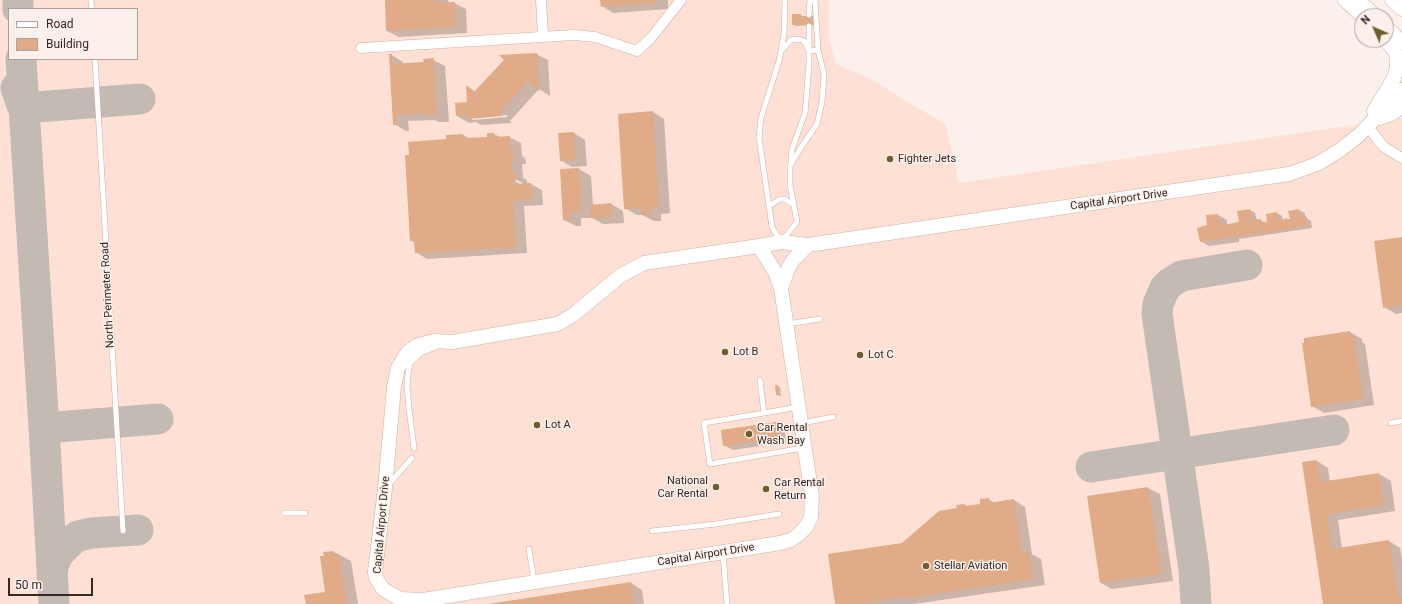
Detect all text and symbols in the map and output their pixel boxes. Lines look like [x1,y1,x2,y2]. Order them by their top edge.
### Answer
legend [8,8,138,60]
north arrow [1354,8,1394,48]
text: N [1359,13,1373,27]
text: Road [46,17,74,31]
text: Building [46,37,89,51]
place label: Fighter Jets [898,152,956,166]
marker: Fighter Jets [885,154,895,164]
street label: Capital Airport Drive [1070,187,1168,213]
street label: North Perimeter Road [99,242,117,348]
place label: Lot B [733,345,758,359]
marker: Lot B [720,347,730,357]
place label: Lot C [868,348,894,362]
marker: Lot C [855,350,865,360]
place label: Lot A [545,418,571,432]
marker: Lot A [532,420,542,430]
place label: Car Rental Wash Bay [757,421,808,447]
marker: Car Rental Wash Bay [744,429,754,439]
place label: National Car Rental [657,474,708,500]
street label: Capital Airport Drive [371,476,393,574]
place label: Car Rental Return [774,476,825,502]
marker: National Car Rental [711,482,721,492]
marker: Car Rental Return [761,484,771,494]
street label: Capital Airport Drive [657,541,755,569]
place label: Stellar Aviation [934,559,1007,573]
marker: Stellar Aviation [921,561,931,571]
scale bar [10,570,95,596]
text: 50 m [15,578,42,592]

